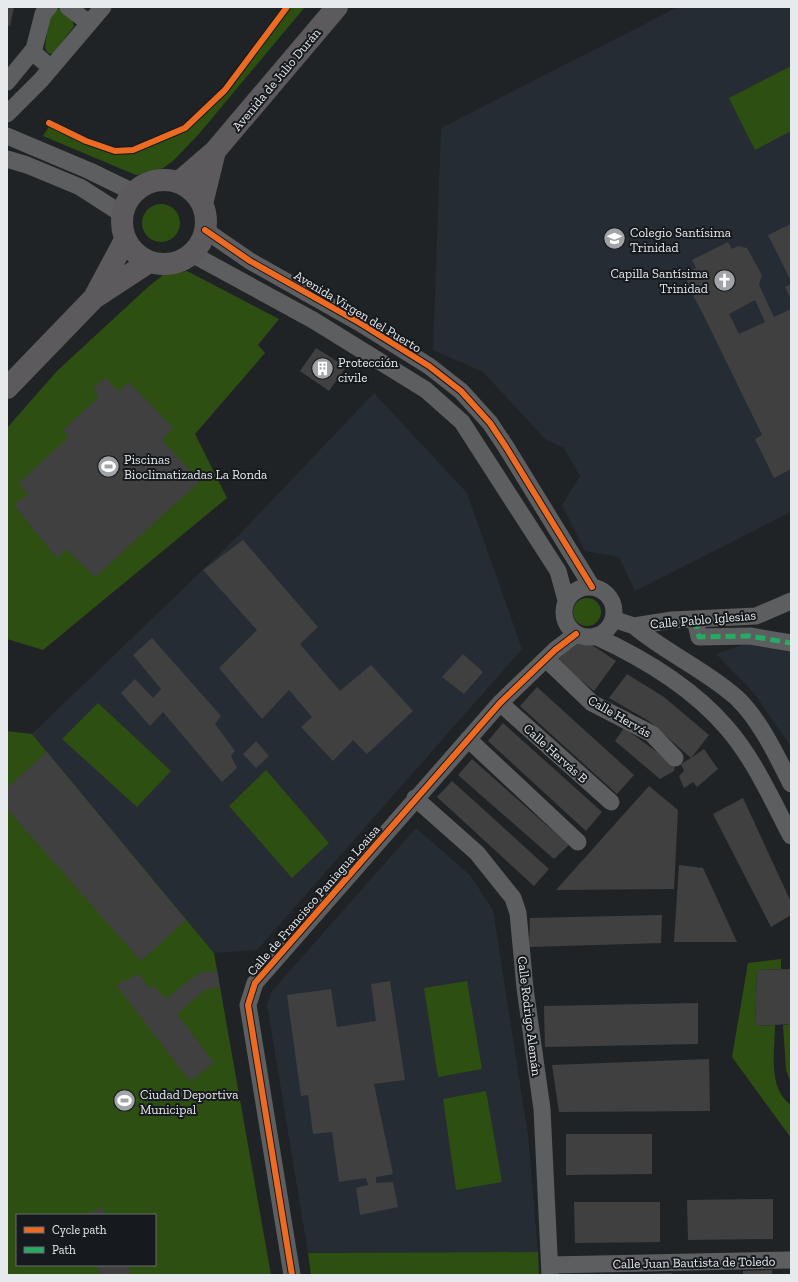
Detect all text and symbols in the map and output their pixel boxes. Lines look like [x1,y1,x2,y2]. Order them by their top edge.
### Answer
street label: Avenida de Julio Durán [229,25,324,134]
place label: Colegio Santísima Trinidad [630,225,732,255]
school or university icon: Colegio Santísima Trinidad [601,226,627,252]
place label: Capilla Santísima Trinidad [610,266,709,296]
street label: Avenida Virgen del Puerto [291,267,424,356]
church icon: Capilla Santísima Trinidad [711,267,737,293]
place label: Protección civile [338,355,399,385]
building icon: Protección civile [310,356,336,382]
place label: Piscinas Bioclimatizadas La Ronda [124,452,268,482]
sports icon: Piscinas Bioclimatizadas La Ronda [96,453,122,479]
street label: Calle Pablo Iglesias [649,607,757,632]
street label: Calle Hervás [586,692,654,741]
street label: Calle Hervás B [520,721,591,786]
street label: Calle de Francisco Paniagua Loaisa [244,821,383,979]
street label: Calle Rodrigo Alemán [515,955,544,1077]
place label: Ciudad Deportiva Municipal [140,1087,239,1117]
sports icon: Ciudad Deportiva Municipal [111,1088,137,1114]
legend [16,1214,156,1266]
text: Cycle path [52,1223,107,1237]
text: Path [52,1243,76,1257]
street label: Calle Juan Bautista de Toledo [612,1254,776,1271]

